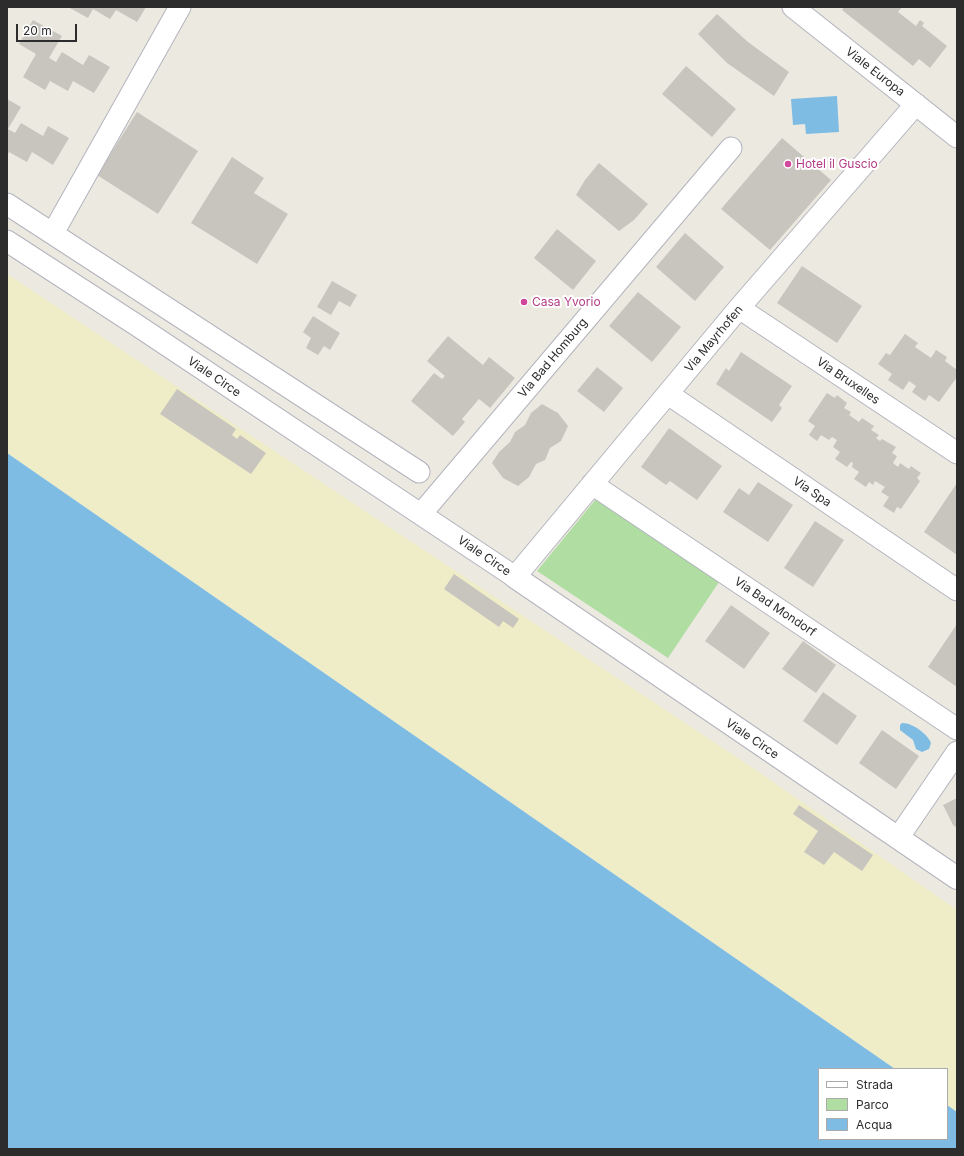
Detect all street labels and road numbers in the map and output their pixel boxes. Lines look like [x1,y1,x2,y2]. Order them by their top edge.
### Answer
street label: Viale Europa [843,44,907,100]
street label: Via Mayrhofen [682,303,746,375]
street label: Via Bad Homburg [516,315,590,401]
street label: Viale Circe [185,354,243,400]
street label: Via Bruxelles [814,355,882,407]
street label: Via Spa [790,474,834,510]
street label: Viale Circe [455,533,513,579]
street label: Via Bad Mondorf [731,574,819,640]
street label: Viale Circe [723,716,781,762]

